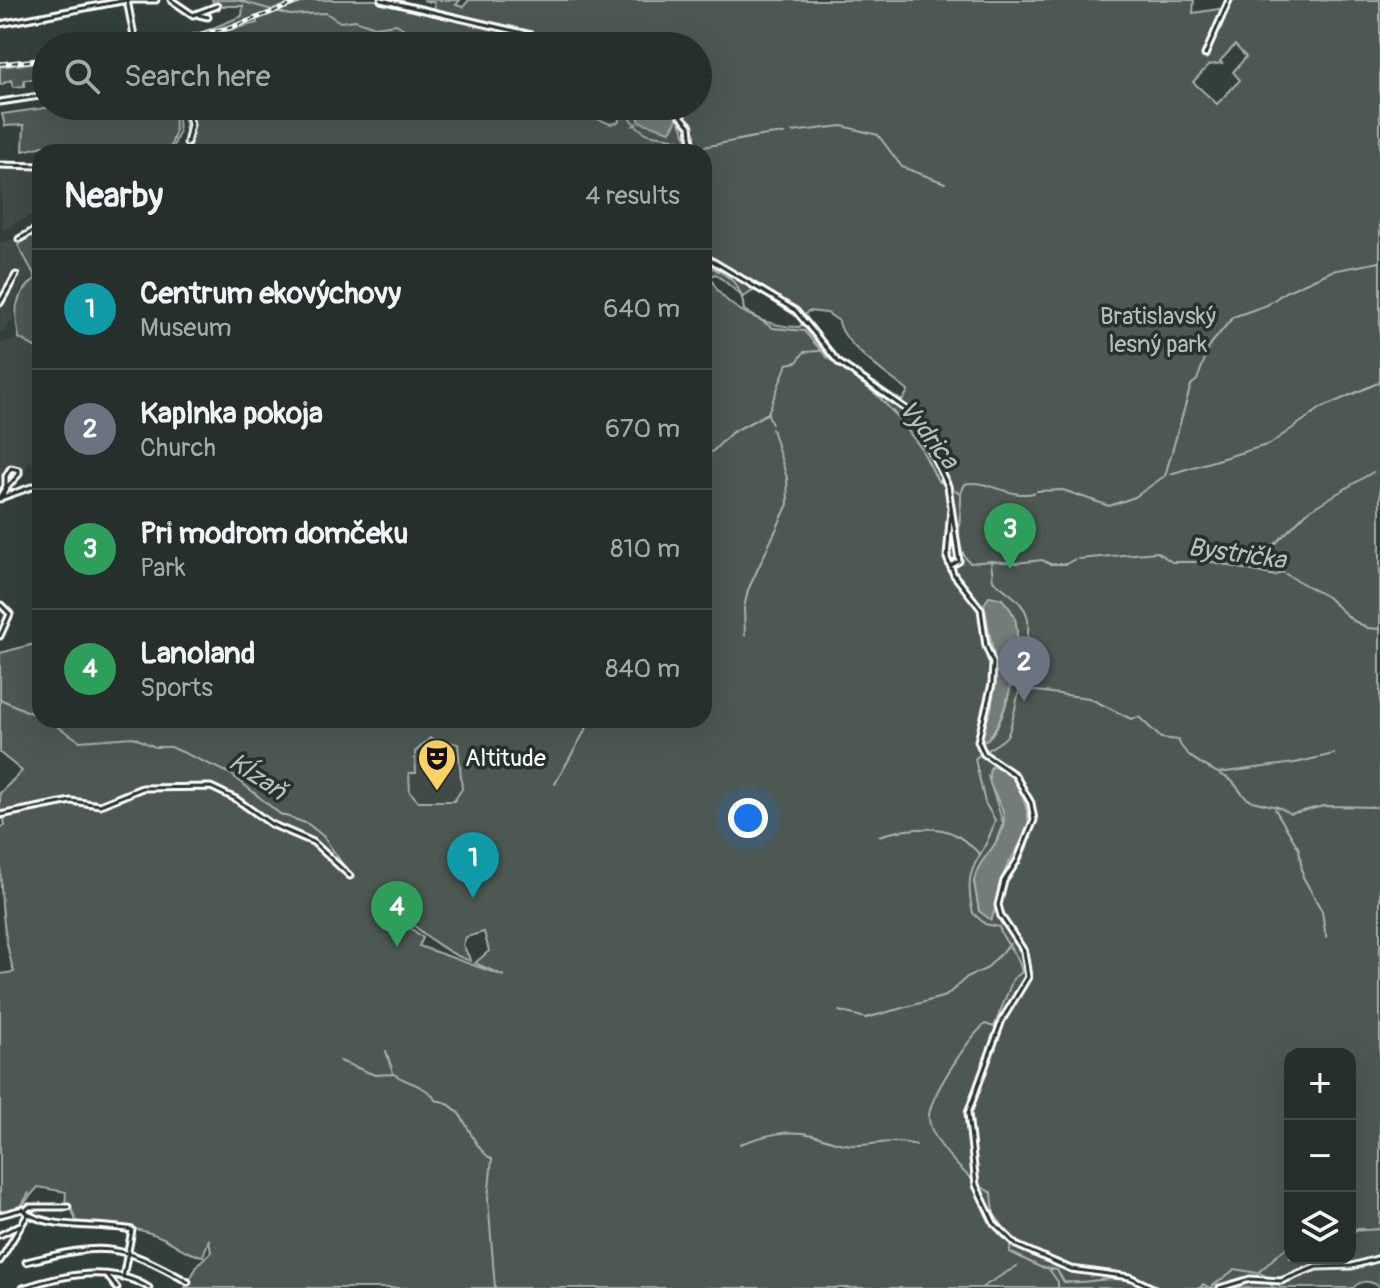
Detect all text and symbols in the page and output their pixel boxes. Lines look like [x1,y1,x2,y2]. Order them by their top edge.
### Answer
search box [32,32,712,120]
icon: search [60,54,104,98]
text: Search here [124,58,271,95]
text: Nearby [64,175,163,218]
text: 4 results [585,180,680,212]
text: Centrum ekovýchovy [140,275,401,312]
text: 1 [85,293,95,325]
text: 640 m [603,293,680,325]
park label: Bratislavský lesný park [1100,302,1216,359]
text: Museum [140,312,232,344]
water label: Vydrica [891,394,966,477]
text: Kaplnka pokoja [140,395,323,432]
text: 2 [83,413,97,445]
text: 670 m [605,413,680,445]
text: Church [140,432,216,464]
pin: 3 [984,503,1036,569]
text: Pri modrom domčeku [140,515,408,552]
water label: Bystrička [1186,531,1290,577]
text: 3 [83,533,97,565]
text: 810 m [610,533,680,565]
text: Park [140,552,186,584]
text: Lanoland [140,635,256,672]
pin: 2 [998,636,1050,702]
text: 4 [82,653,98,685]
text: 840 m [605,653,680,685]
text: Sports [140,672,213,704]
theatre icon: Altitude [416,737,458,792]
place label: Altitude [465,744,546,773]
water label: Kĺzaň [223,745,294,808]
your location [728,798,768,838]
pin: 1 [447,832,499,898]
pin: 4 [371,881,423,947]
map controls [1284,1048,1356,1264]
button: + [1284,1048,1356,1120]
button: − [1284,1120,1356,1192]
button: layers [1284,1192,1356,1264]

